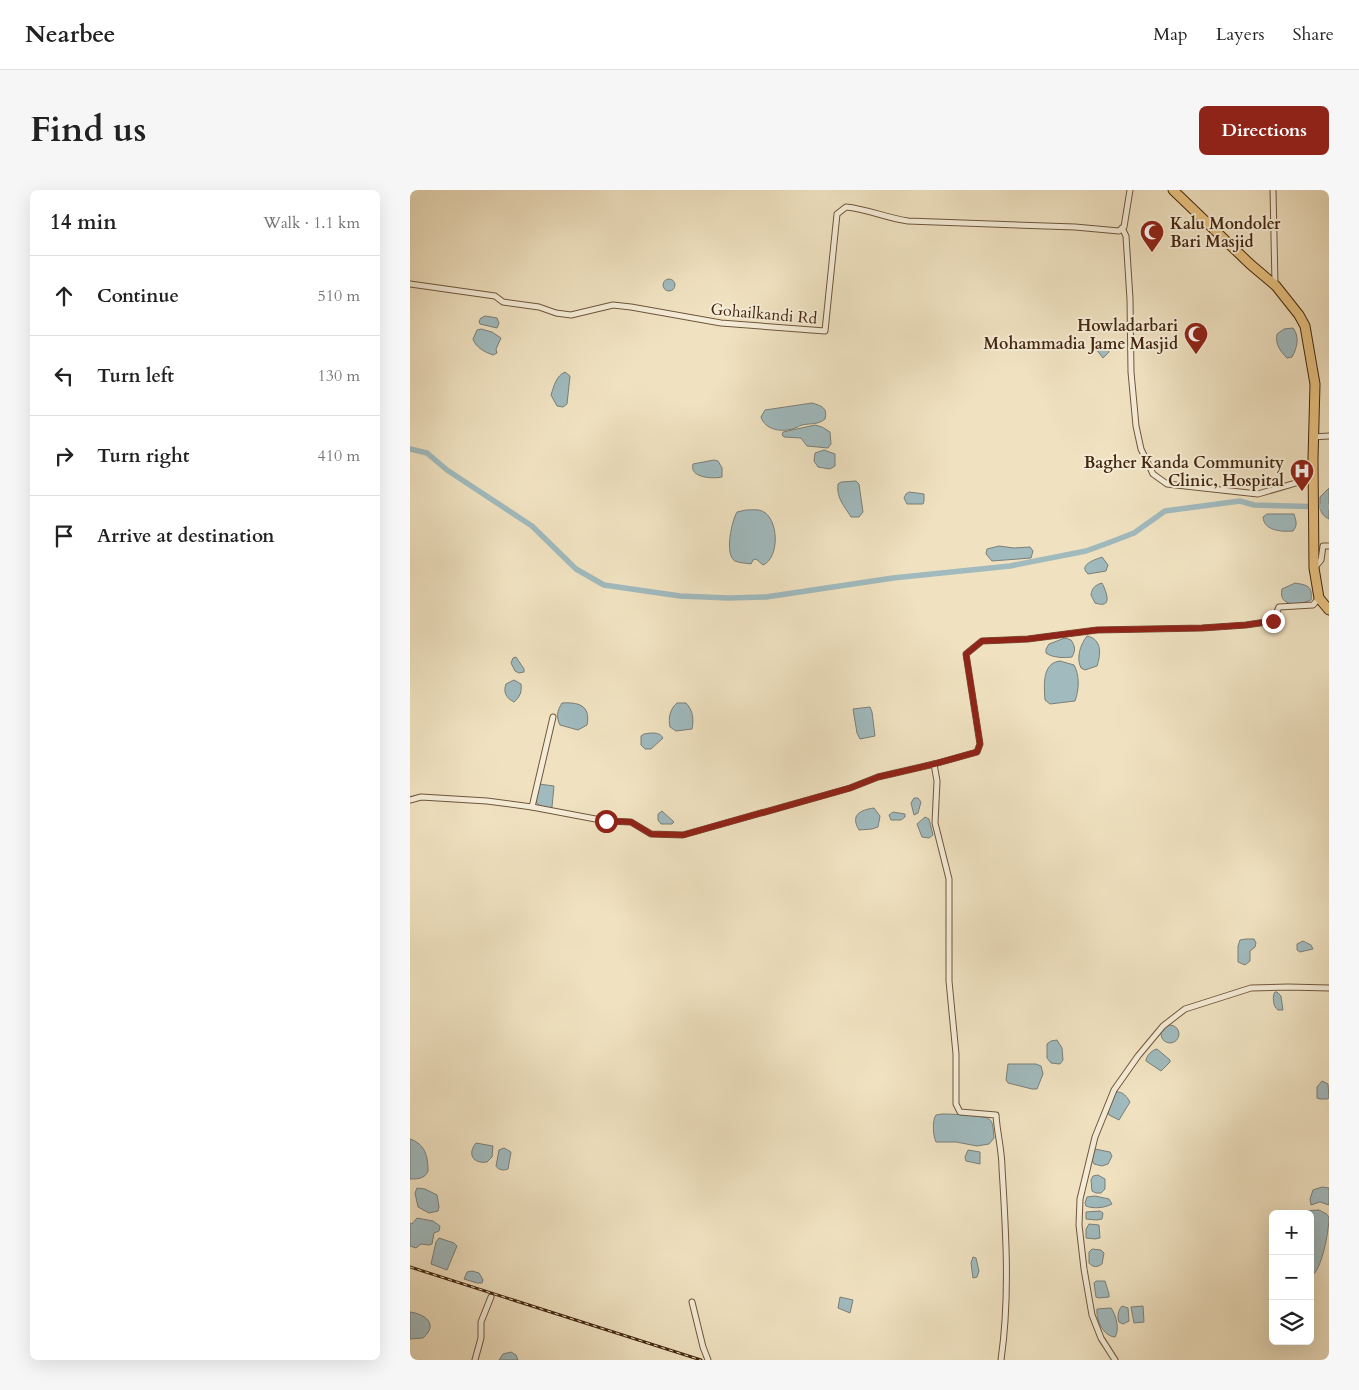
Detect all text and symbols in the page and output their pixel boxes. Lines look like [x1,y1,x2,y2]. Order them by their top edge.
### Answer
text: Nearbee [25,18,115,51]
text: Map [1153,22,1188,47]
text: Layers [1216,22,1265,47]
text: Share [1293,22,1334,47]
text: Find us [30,106,146,154]
button: Directions [1199,106,1329,155]
text: 14 min [50,208,117,237]
text: Walk · 1.1 km [263,212,360,234]
place label: Kalu Mondoler Bari Masjid [1170,213,1281,253]
mosque icon: Kalu Mondoler Bari Masjid [1139,219,1165,253]
icon: ahead [50,282,78,310]
text: Continue [97,283,179,309]
text: 510 m [318,285,360,307]
street label: Gohailkandi Rd [710,298,819,330]
place label: Howladarbari Mohammadia Jame Masjid [984,315,1178,355]
mosque icon: Howladarbari Mohammadia Jame Masjid [1183,321,1209,355]
icon: left [50,362,78,390]
text: Turn left [97,363,174,389]
text: 130 m [318,365,360,387]
icon: right [50,442,78,470]
text: Turn right [97,443,189,469]
text: 410 m [318,445,360,467]
place label: Bagher Kanda Community Clinic, Hospital [1084,452,1284,492]
hospital icon: Bagher Kanda Community Clinic, Hospital [1289,458,1315,492]
icon: arrive [50,522,78,550]
text: Arrive at destination [97,523,274,549]
route end [1262,610,1285,633]
route start [595,810,618,833]
map controls [1269,1210,1314,1345]
button: + [1269,1210,1314,1255]
button: − [1269,1255,1314,1300]
button: layers [1269,1300,1314,1345]

